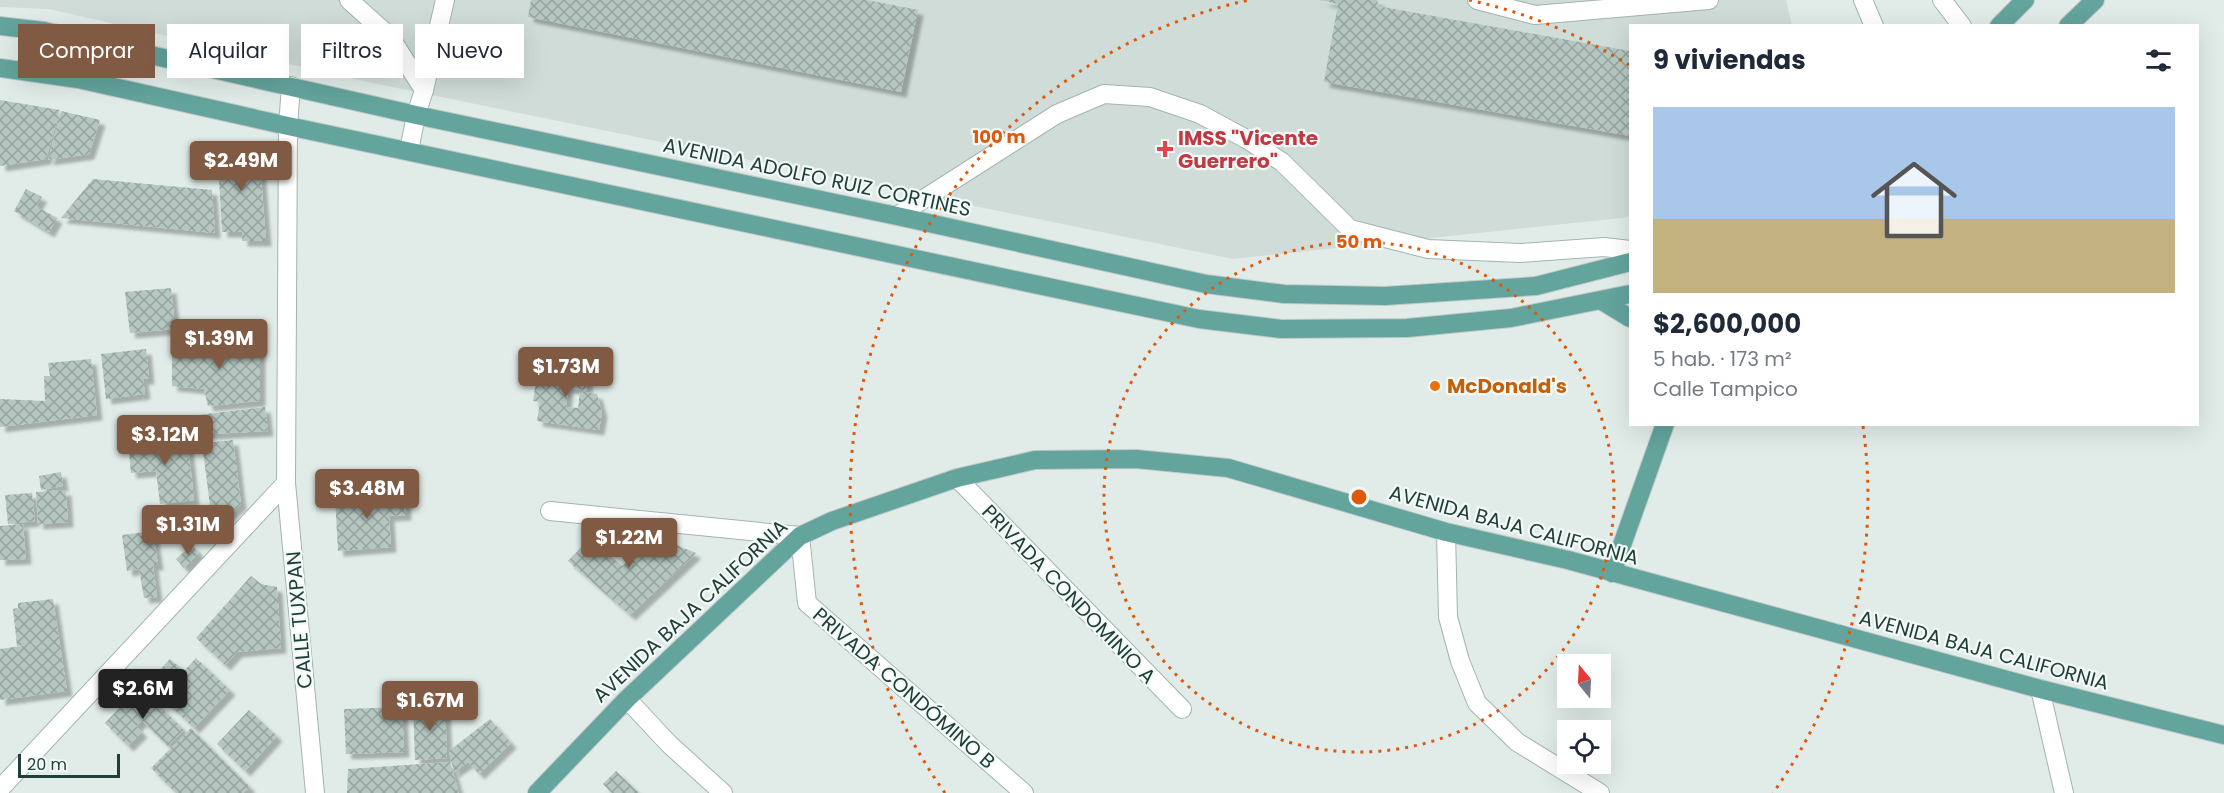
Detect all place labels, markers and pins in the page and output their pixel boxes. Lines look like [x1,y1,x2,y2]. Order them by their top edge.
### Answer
place label: IMSS "Vicente Guerrero" [1178,124,1318,175]
marker: IMSS "Vicente Guerrero" [1156,140,1174,158]
pin: $2.49M [192,141,290,192]
pin: $1.39M [170,319,268,370]
pin: $1.73M [517,347,615,398]
place label: McDonald's [1447,372,1567,400]
marker: McDonald's [1428,379,1442,393]
pin: $3.12M [116,415,214,466]
pin: $3.48M [318,469,416,520]
centre of rings [1349,487,1369,507]
pin: $1.31M [139,505,237,556]
pin: $1.22M [580,518,678,569]
pin: $2.6M [101,669,185,720]
pin: $1.67M [381,681,479,732]

